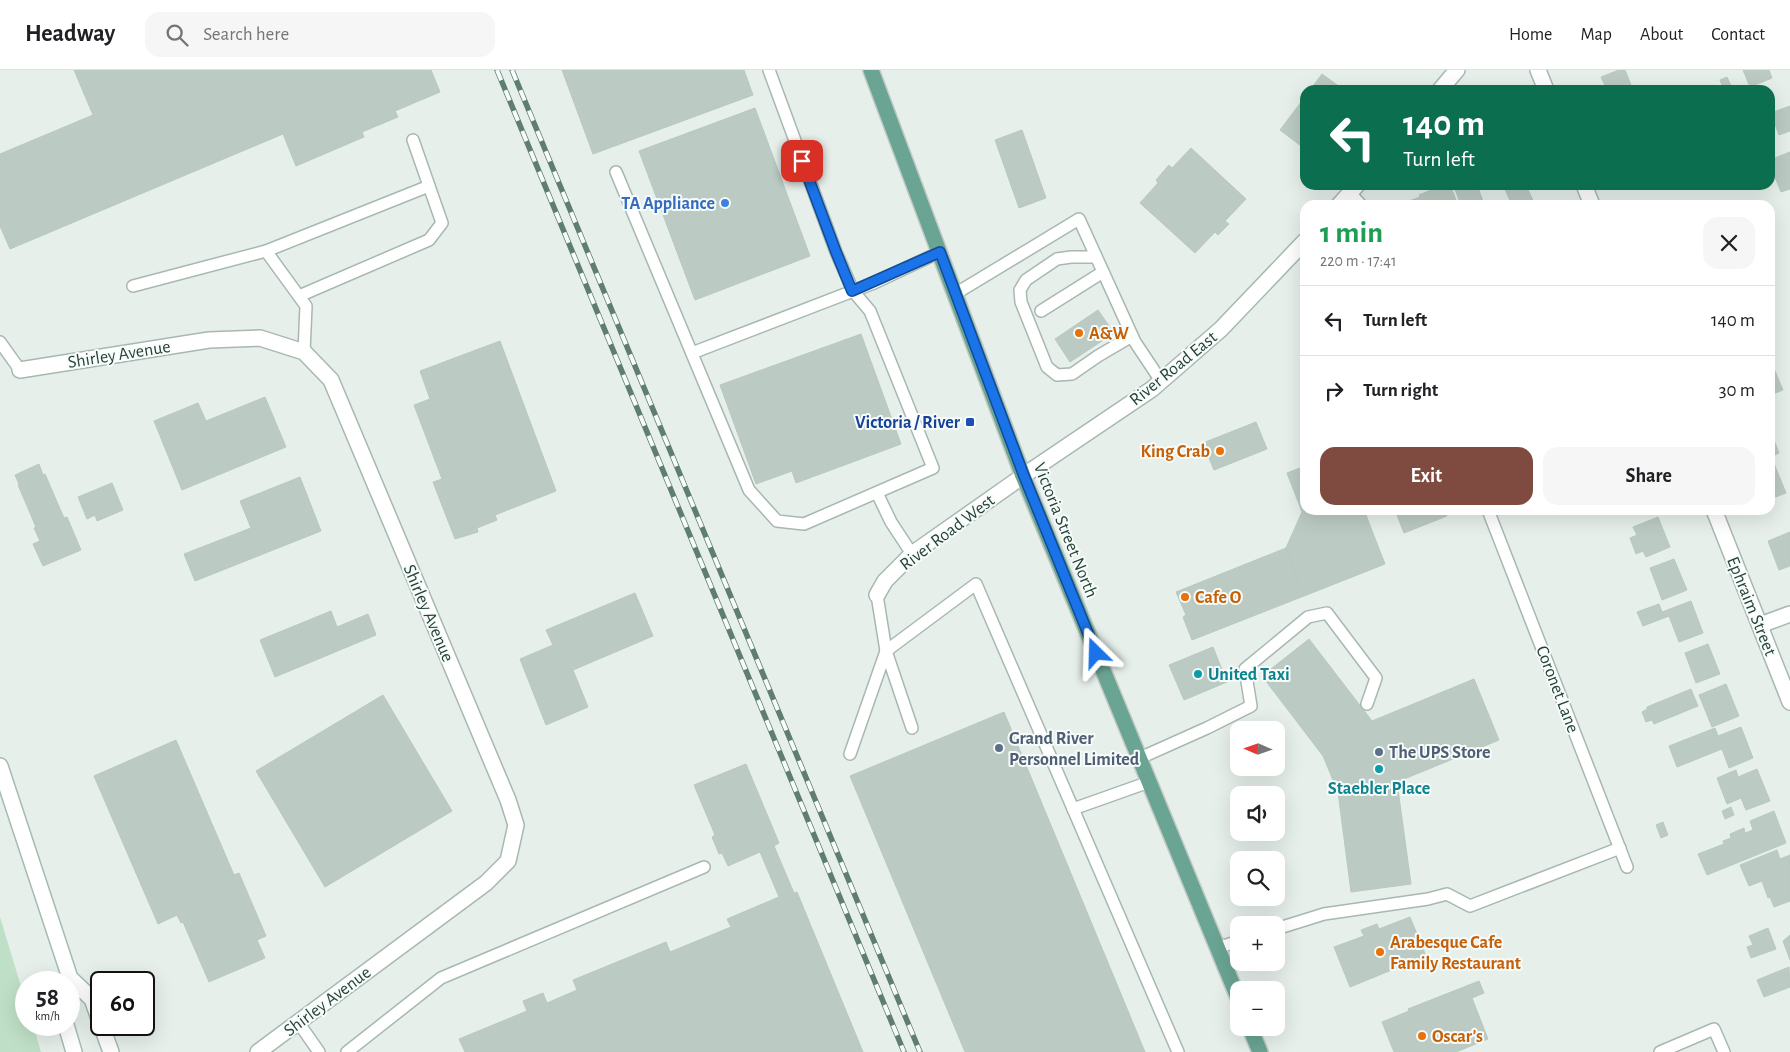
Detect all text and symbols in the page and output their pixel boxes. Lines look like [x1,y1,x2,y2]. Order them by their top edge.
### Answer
search box [145,12,495,57]
icon: search [163,21,191,49]
text: Headway [25,22,115,46]
text: Search here [203,25,289,44]
text: Home [1509,26,1552,44]
text: Map [1580,26,1612,44]
text: About [1640,26,1683,44]
text: Contact [1711,26,1765,44]
icon: left [1320,105,1385,170]
text: 140 m [1403,107,1485,142]
pin [781,140,823,182]
icon: arrive [788,147,816,175]
text: Turn left [1403,148,1475,170]
place label: TA Appliance [621,195,715,213]
marker: TA Appliance [719,197,731,209]
button: close [1703,217,1755,269]
text: 1 min [1320,218,1383,248]
text: 220 m · 17:41 [1320,253,1396,269]
icon: left [1320,307,1348,335]
text: Turn left [1363,311,1427,330]
text: 140 m [1711,311,1755,330]
place label: A&W [1089,325,1130,343]
marker: A&W [1073,327,1085,339]
street label: River Road East [1127,328,1221,409]
street label: Shirley Avenue [67,338,172,372]
icon: right [1320,377,1348,405]
text: Turn right [1363,381,1438,400]
text: 30 m [1719,381,1755,400]
place label: Victoria / River [855,414,961,432]
marker: Victoria / River [964,416,976,428]
place label: King Crab [1140,443,1210,461]
marker: King Crab [1214,445,1226,457]
button: Exit [1320,447,1533,505]
button: Share [1543,447,1755,505]
street label: Victoria Street North [1030,460,1100,600]
street label: River Road West [897,491,999,574]
street label: Ephraim Street [1723,554,1779,659]
street label: Shirley Avenue [400,562,457,665]
place label: Cafe O [1195,589,1242,607]
marker: Cafe O [1179,591,1191,603]
position arrow [1069,626,1121,678]
street label: Coronet Lane [1532,643,1582,735]
place label: United Taxi [1208,666,1290,684]
marker: United Taxi [1192,668,1204,680]
north arrow [1230,721,1285,776]
map controls [1230,721,1285,1036]
place label: Grand River Personnel Limited [1009,730,1140,769]
marker: Grand River Personnel Limited [993,742,1005,754]
place label: The UPS Store [1389,744,1491,762]
marker: The UPS Store [1373,746,1385,758]
marker: Staebler Place [1373,763,1385,775]
place label: Staebler Place [1328,780,1430,798]
button: sound [1230,786,1285,841]
button: search [1230,851,1285,906]
button: + [1230,916,1285,971]
place label: Arabesque Cafe Family Restaurant [1390,934,1521,973]
marker: Arabesque Cafe Family Restaurant [1374,946,1386,958]
street label: Shirley Avenue [281,963,374,1040]
speed limit sign: 60 [90,971,155,1036]
button: − [1230,981,1285,1036]
text: 58 [36,985,59,1010]
text: km/h [35,1010,60,1022]
place label: Oscar’s [1432,1028,1483,1046]
marker: Oscar’s [1416,1030,1428,1042]

